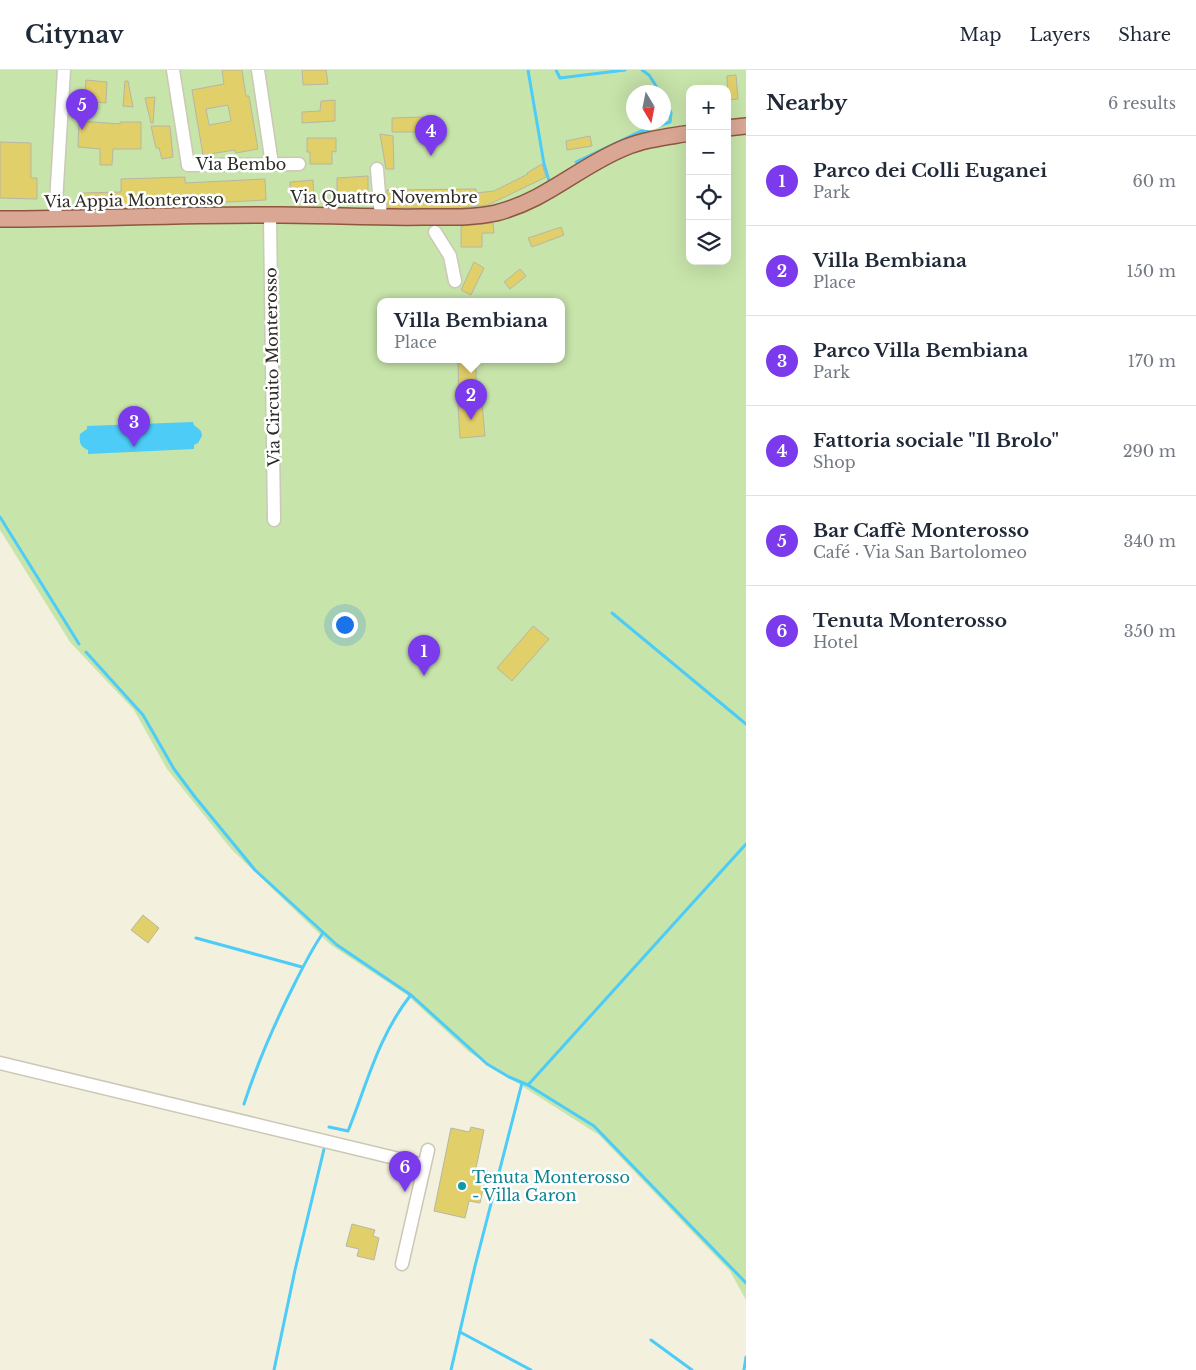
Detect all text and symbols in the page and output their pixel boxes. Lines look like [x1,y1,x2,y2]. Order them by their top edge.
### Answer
text: Citynav [25,20,124,49]
text: Map [960,24,1001,46]
text: Layers [1029,24,1090,46]
text: Share [1118,24,1171,46]
north arrow [626,85,671,130]
map controls [686,85,731,265]
button: + [686,85,731,130]
pin: 5 [66,89,98,130]
text: Nearby [766,90,847,116]
text: 6 results [1108,93,1176,113]
pin: 4 [415,115,447,156]
button: − [686,130,731,175]
street label: Via Bembo [195,154,286,174]
text: Parco dei Colli Euganei [813,159,1047,182]
text: 1 [779,171,785,191]
text: 60 m [1133,171,1176,191]
button: locate [686,175,731,220]
text: Park [813,182,850,202]
street label: Via Quattro Novembre [289,187,478,207]
street label: Via Appia Monterosso [43,188,224,212]
button: layers [686,220,731,265]
text: Villa Bembiana [813,249,967,272]
text: 2 [777,261,787,281]
text: 150 m [1127,261,1176,281]
street label: Via Circuito Monterosso [260,267,284,468]
text: Place [813,272,856,292]
popup [377,298,565,363]
text: Villa Bembiana [394,309,548,332]
text: Place [394,332,437,352]
text: Parco Villa Bembiana [813,339,1028,362]
text: 3 [777,351,787,371]
text: 170 m [1128,351,1176,371]
text: Park [813,362,850,382]
pin: 2 [455,379,487,420]
pin: 3 [118,406,150,447]
text: Fattoria sociale "Il Brolo" [813,429,1059,452]
text: 4 [777,441,787,461]
text: 290 m [1123,441,1176,461]
text: Shop [813,452,856,472]
text: Bar Caffè Monterosso [813,519,1029,542]
text: 5 [777,531,787,551]
text: 340 m [1124,531,1176,551]
text: Café · Via San Bartolomeo [813,542,1027,562]
text: Tenuta Monterosso [813,609,1007,632]
your location [332,612,358,638]
text: 6 [777,621,787,641]
text: 350 m [1124,621,1176,641]
text: Hotel [813,632,858,652]
pin: 1 [408,635,440,676]
pin: 6 [389,1151,421,1192]
place label: Tenuta Monterosso - Villa Garon [472,1167,630,1205]
marker: Tenuta Monterosso - Villa Garon [456,1180,468,1192]

